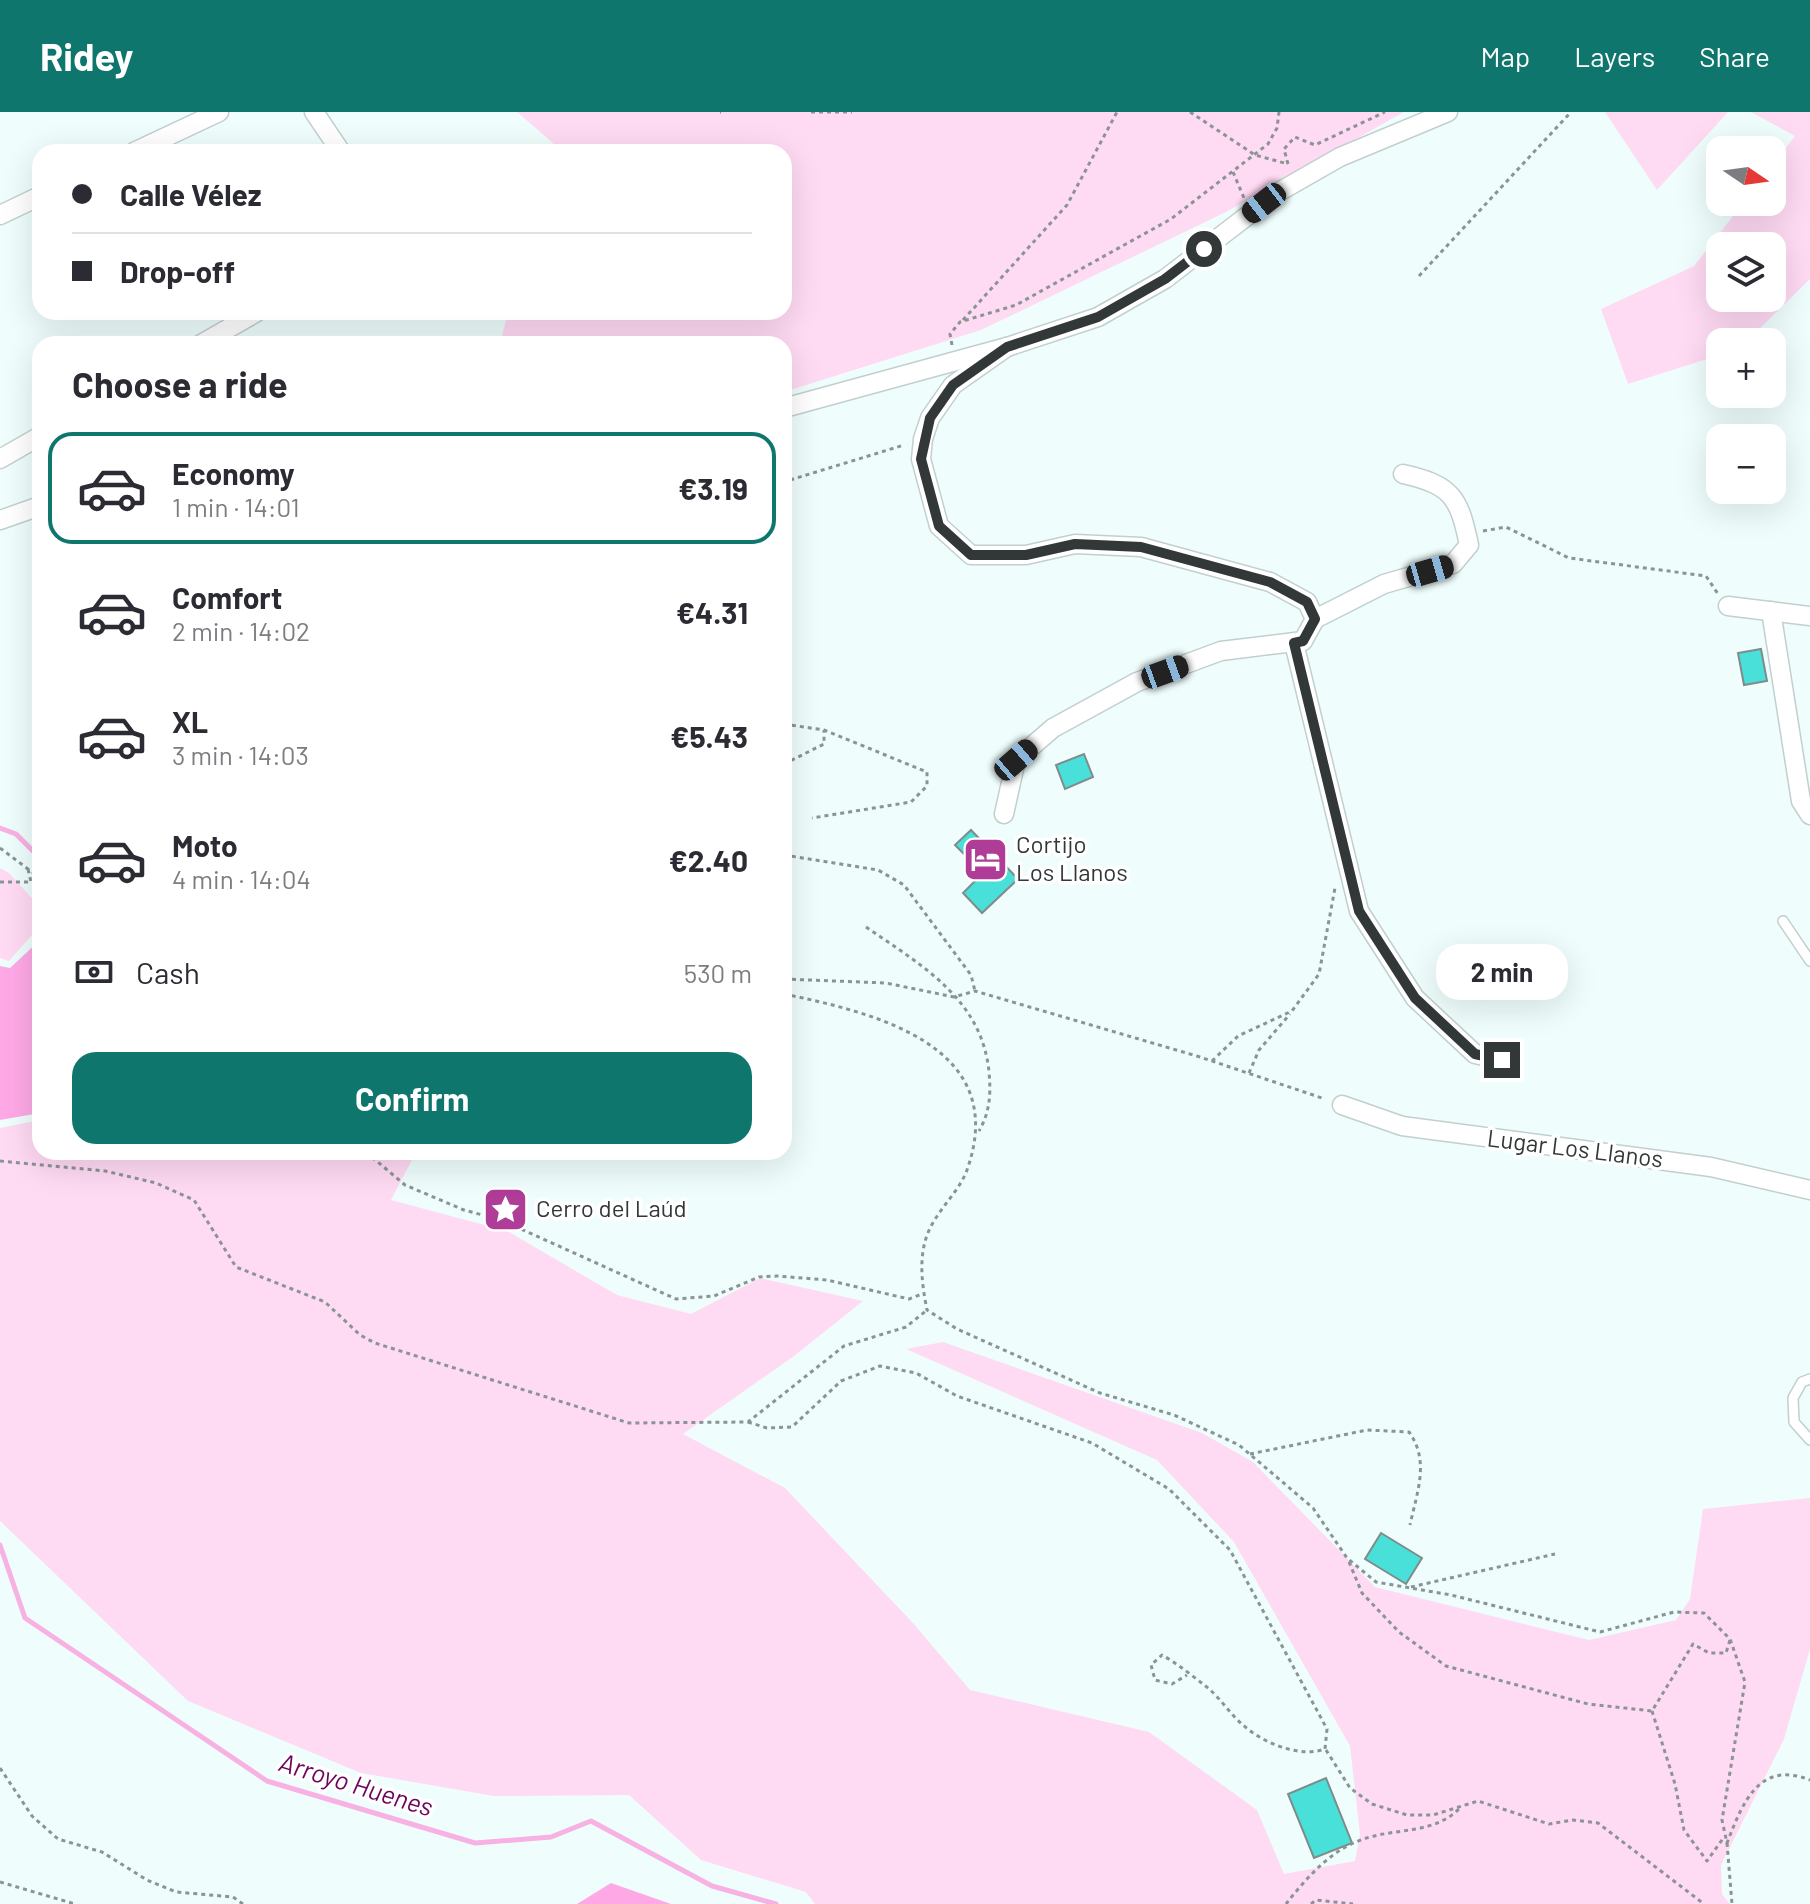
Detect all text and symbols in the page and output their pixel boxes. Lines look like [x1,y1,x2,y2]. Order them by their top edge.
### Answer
text: Ridey [40,33,133,79]
text: Map [1480,39,1530,73]
text: Layers [1574,39,1655,73]
text: Share [1699,39,1770,73]
north arrow [1706,136,1786,216]
map controls [1706,136,1786,504]
text: Calle Vélez [120,176,262,212]
car [1238,179,1290,227]
route start [1186,231,1222,267]
button: layers [1706,232,1786,312]
text: Drop-off [120,253,235,289]
button: + [1706,328,1786,408]
text: Choose a ride [72,362,288,405]
button: − [1706,424,1786,504]
icon: car [76,452,148,524]
text: Economy [172,455,295,491]
text: €3.19 [678,470,748,506]
text: 1 min · 14:01 [172,491,300,522]
car [1404,553,1456,589]
icon: car [76,576,148,648]
text: Comfort [172,579,282,615]
text: €4.31 [676,594,748,630]
text: 2 min · 14:02 [172,615,310,646]
car [1138,653,1192,691]
icon: car [76,700,148,772]
text: XL [172,703,208,739]
text: €5.43 [670,718,748,754]
car [990,735,1042,785]
text: 3 min · 14:03 [172,739,309,770]
icon: car [76,824,148,896]
text: Moto [172,827,238,863]
place label: Cortijo Los Llanos [1016,829,1128,886]
hotel icon: Cortijo Los Llanos [961,835,1009,883]
text: €2.40 [669,842,748,878]
text: 4 min · 14:04 [172,863,311,894]
callout: 2 min [1436,944,1568,1000]
icon: cash [72,950,116,994]
text: Cash [136,954,200,990]
text: 2 min [1471,956,1533,987]
text: 530 m [684,957,752,988]
route end [1484,1042,1520,1078]
button: Confirm [72,1052,752,1144]
street label: Lugar Los Llanos [1486,1122,1665,1173]
place icon: Cerro del Laúd [481,1185,529,1233]
place label: Cerro del Laúd [536,1193,687,1222]
water label: Arroyo Huenes [276,1746,437,1822]

